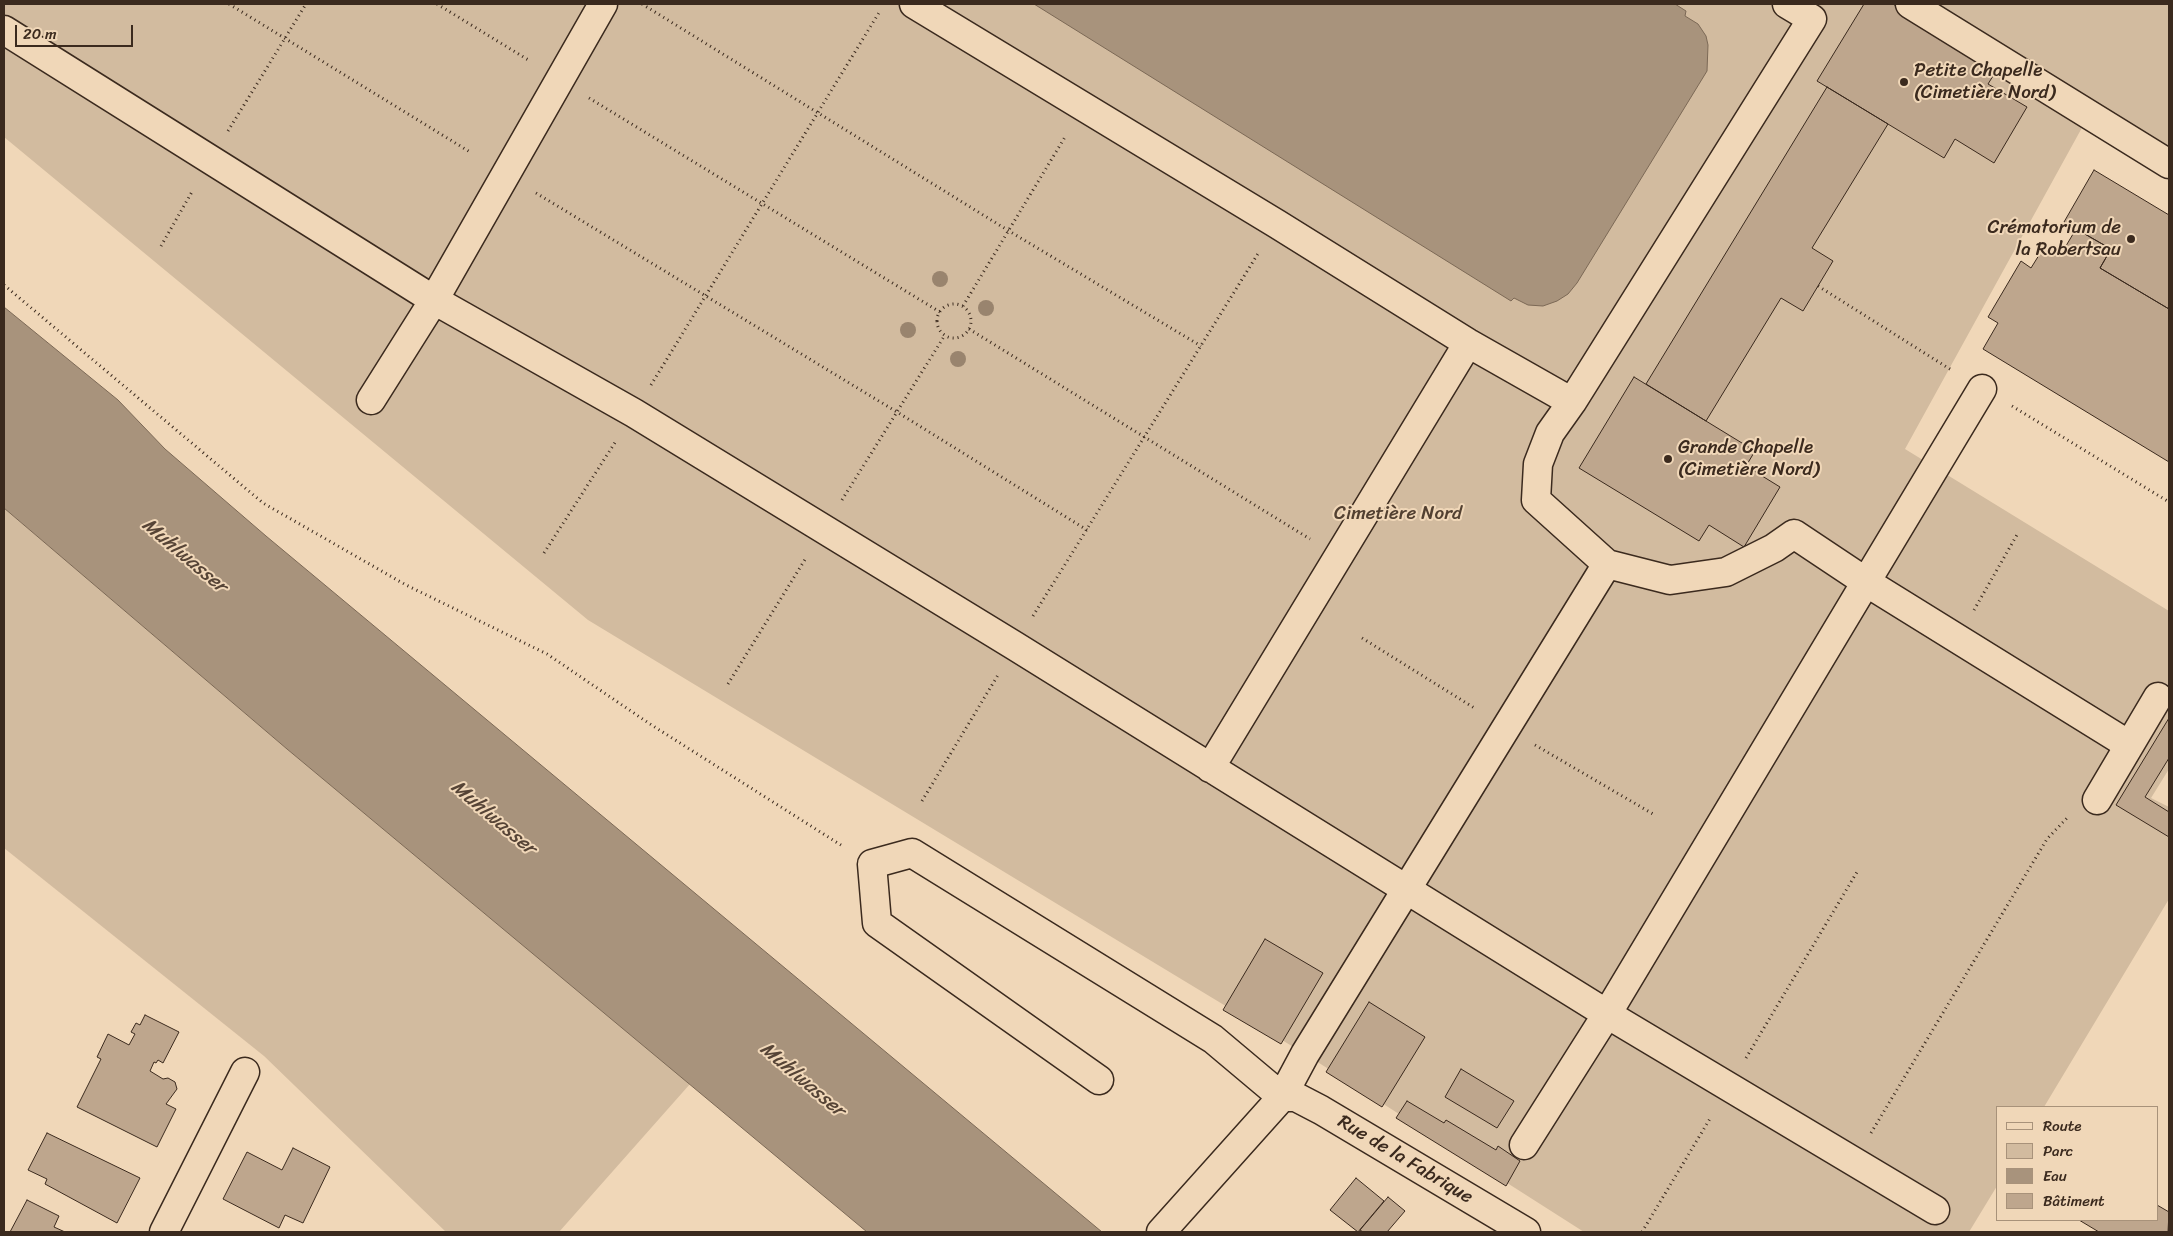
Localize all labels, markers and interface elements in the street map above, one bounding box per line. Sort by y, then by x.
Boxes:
scale bar [18,15,135,47]
text: 20 m [23,21,57,47]
place label: Petite Chapelle (Cimetière Nord) [1914,60,2055,104]
marker: Petite Chapelle (Cimetière Nord) [1898,76,1910,88]
place label: Crématorium de la Robertsau [1988,217,2121,261]
marker: Crématorium de la Robertsau [2125,233,2137,245]
place label: Grande Chapelle (Cimetière Nord) [1678,437,1819,481]
marker: Grande Chapelle (Cimetière Nord) [1662,453,1674,465]
park label: Cimetière Nord [1334,503,1462,525]
water label: Muhlwasser [137,514,231,598]
water label: Muhlwasser [446,776,540,860]
water label: Muhlwasser [755,1038,849,1122]
legend [1996,1106,2158,1221]
street label: Rue de la Fabrique [1333,1111,1477,1209]
text: Route [2043,1113,2082,1139]
text: Parc [2043,1138,2073,1164]
text: Eau [2043,1163,2067,1189]
text: Bâtiment [2043,1188,2105,1214]

